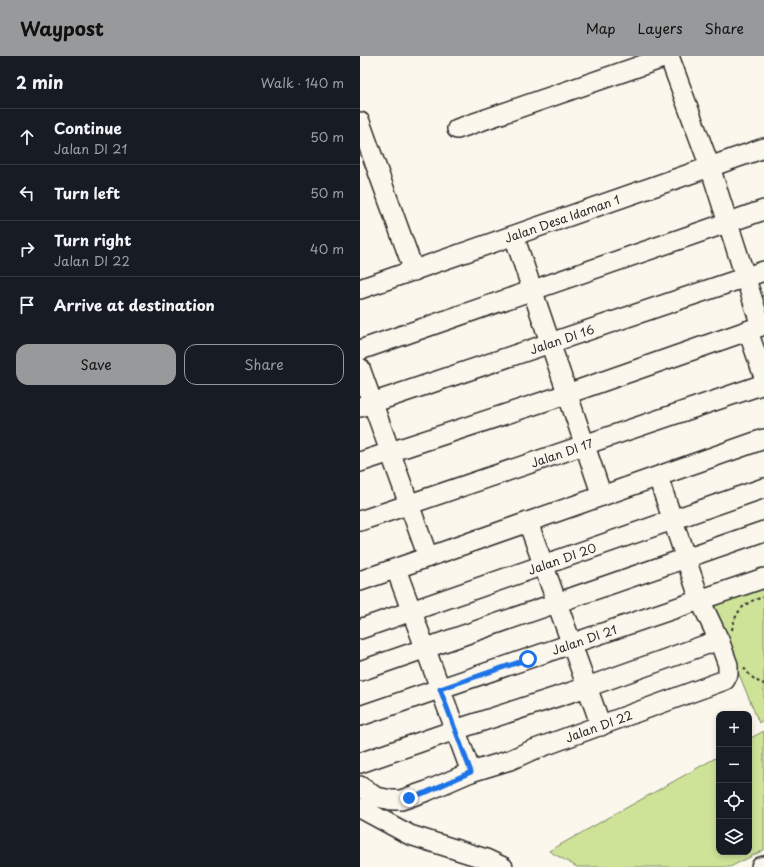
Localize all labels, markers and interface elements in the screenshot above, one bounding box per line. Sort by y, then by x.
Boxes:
text: Waypost [20,14,104,42]
text: Map [586,18,616,39]
text: Layers [638,18,683,39]
text: Share [705,18,744,39]
text: 2 min [16,69,63,95]
text: Walk · 140 m [261,73,344,92]
text: Continue [54,116,122,139]
icon: ahead [16,126,38,148]
text: 50 m [310,127,344,146]
text: Jalan DI 21 [54,139,127,158]
text: Turn left [54,181,120,204]
icon: left [16,182,38,204]
text: 50 m [310,183,344,202]
street label: Jalan Desa Idaman 1 [502,190,622,247]
text: Turn right [54,228,131,251]
icon: right [16,238,38,260]
text: 40 m [310,239,344,258]
text: Jalan DI 22 [54,251,130,270]
text: Arrive at destination [54,293,215,316]
icon: arrive [16,294,38,316]
street label: Jalan DI 16 [527,320,596,358]
button: Save [16,344,176,385]
button: Share [184,344,344,385]
street label: Jalan DI 17 [528,433,596,472]
street label: Jalan DI 20 [525,538,599,579]
street label: Jalan DI 21 [549,620,619,659]
route start [519,650,537,668]
street label: Jalan DI 22 [563,705,635,746]
map controls [716,711,752,855]
button: + [716,711,752,747]
button: − [716,747,752,783]
button: locate [716,783,752,819]
route end [400,789,418,807]
button: layers [716,819,752,855]

